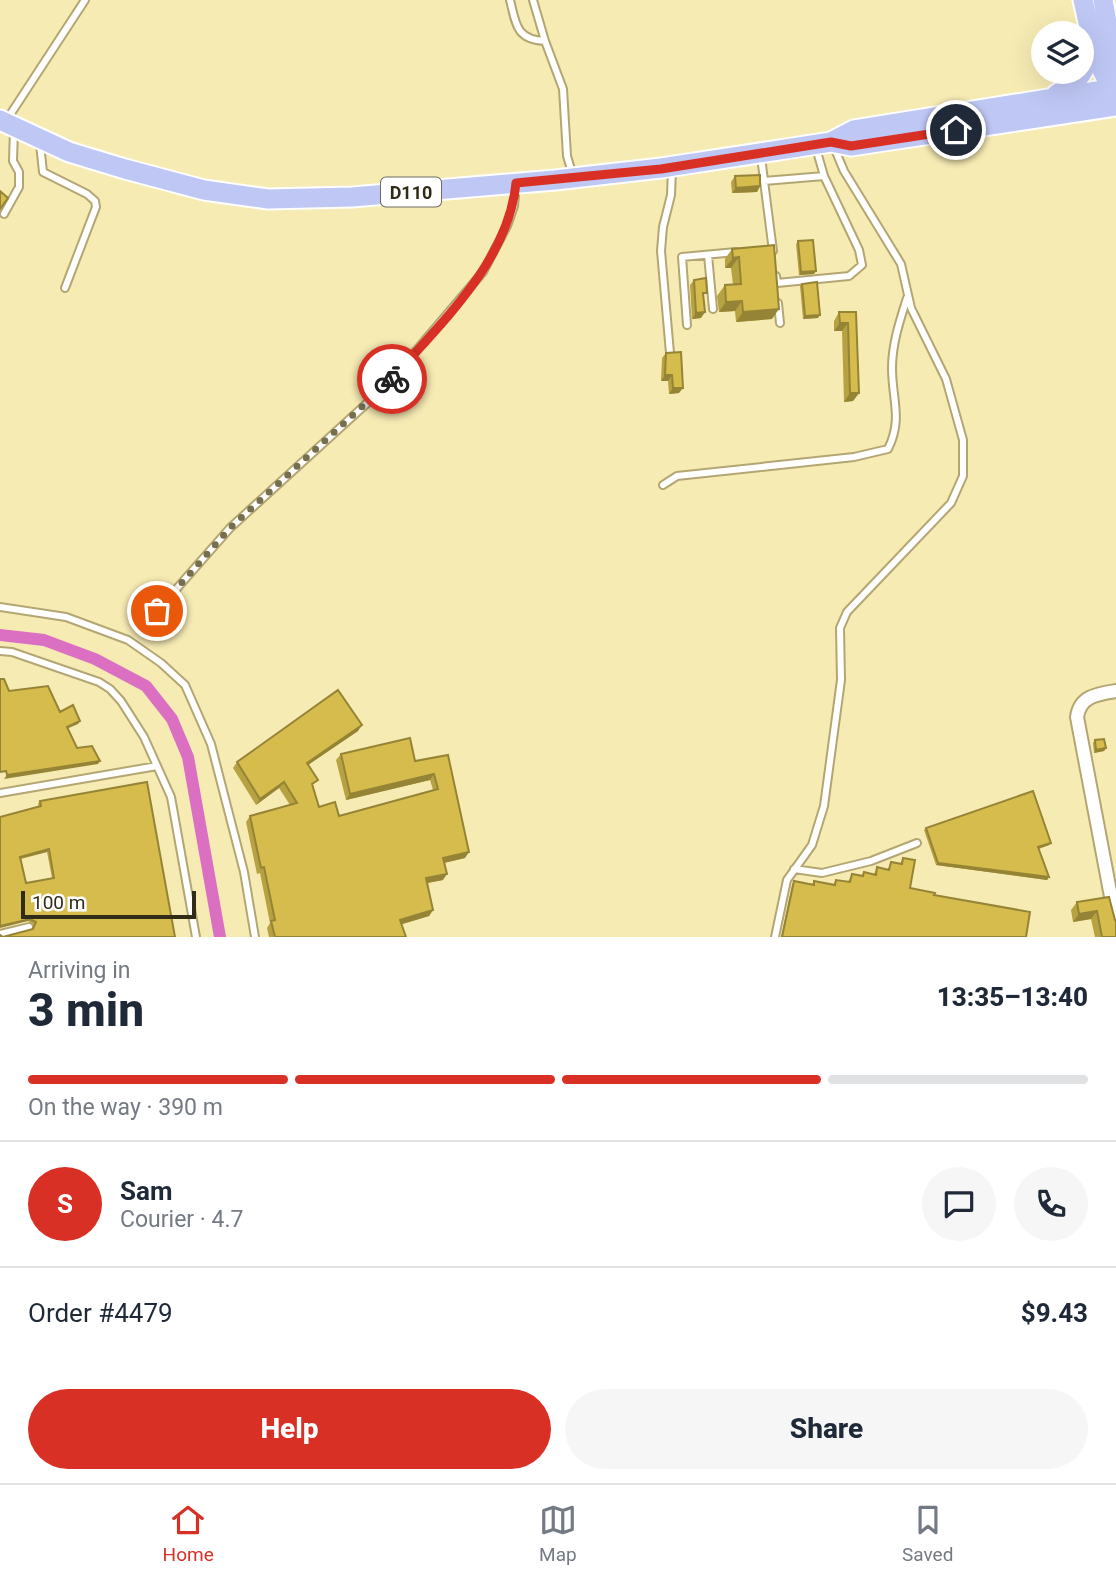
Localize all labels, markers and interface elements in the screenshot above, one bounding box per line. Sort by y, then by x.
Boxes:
map controls [1031,21,1094,84]
button: layers [1031,21,1094,84]
pin [926,100,986,160]
icon: home [937,111,975,149]
road number: D110 [381,177,441,206]
courier [357,344,427,414]
icon: bike [373,360,411,398]
pin [127,581,187,641]
icon: bag [138,592,176,630]
scale bar [21,888,196,920]
text: 100 m [32,891,85,914]
text: Arriving in [28,957,131,984]
text: 13:35–13:40 [937,982,1088,1012]
text: 3 min [28,983,144,1037]
text: On the way · 390 m [28,1094,223,1121]
button: chat [922,1167,996,1241]
button: phone [1014,1167,1088,1241]
text: Sam [120,1176,172,1206]
text: S [57,1189,73,1219]
text: Courier · 4.7 [120,1206,243,1233]
text: Order #4479 [28,1298,173,1328]
text: $9.43 [1021,1298,1088,1328]
button: Help [28,1389,551,1469]
button: Share [565,1389,1088,1469]
tab: Home [163,1501,214,1566]
tab: Map [539,1501,577,1566]
tab: Saved [902,1501,953,1566]

